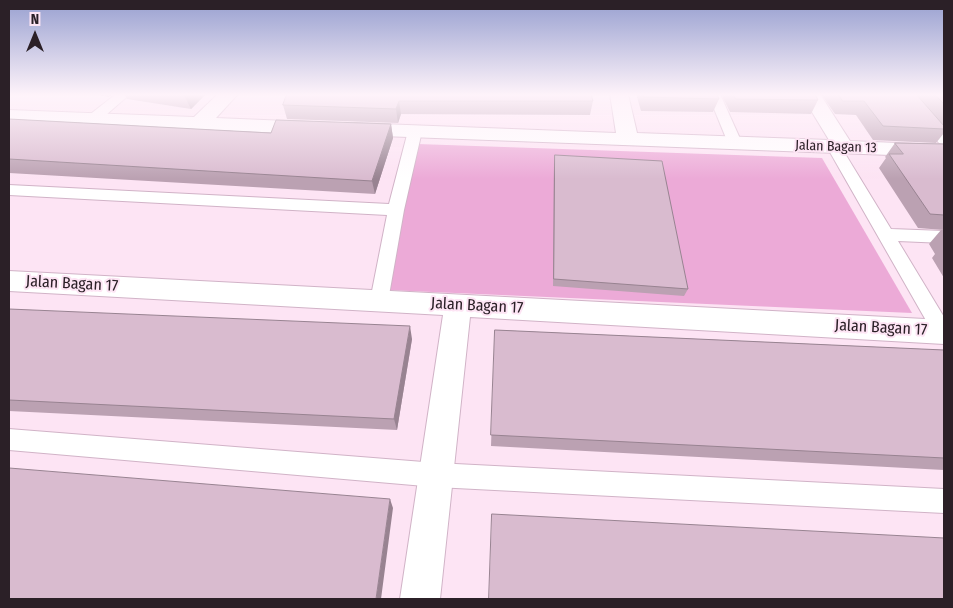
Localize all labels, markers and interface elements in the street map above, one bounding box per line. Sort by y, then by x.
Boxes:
north arrow [10,10,60,60]
text: N [31,11,39,28]
street label: Jalan Bagan 13 [795,137,877,157]
street label: Jalan Bagan 17 [25,272,119,296]
street label: Jalan Bagan 17 [430,294,524,318]
street label: Jalan Bagan 17 [834,316,928,340]

